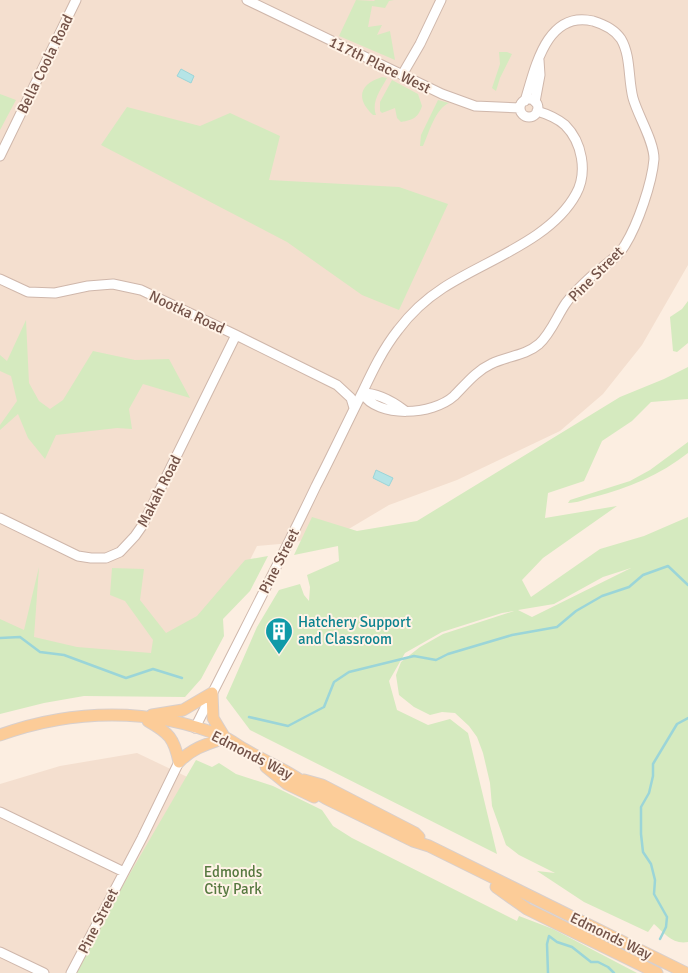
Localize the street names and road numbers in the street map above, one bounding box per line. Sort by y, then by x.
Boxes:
street label: Bella Coola Road [13,11,77,117]
street label: 117th Place West [326,33,434,97]
street label: Pine Street [565,243,627,305]
street label: Nootka Road [146,287,228,337]
street label: Makah Road [133,452,185,530]
street label: Pine Street [255,525,303,597]
street label: Edmonds Way [208,727,296,783]
street label: Pine Street [74,885,122,957]
street label: Edmonds Way [567,908,655,964]

